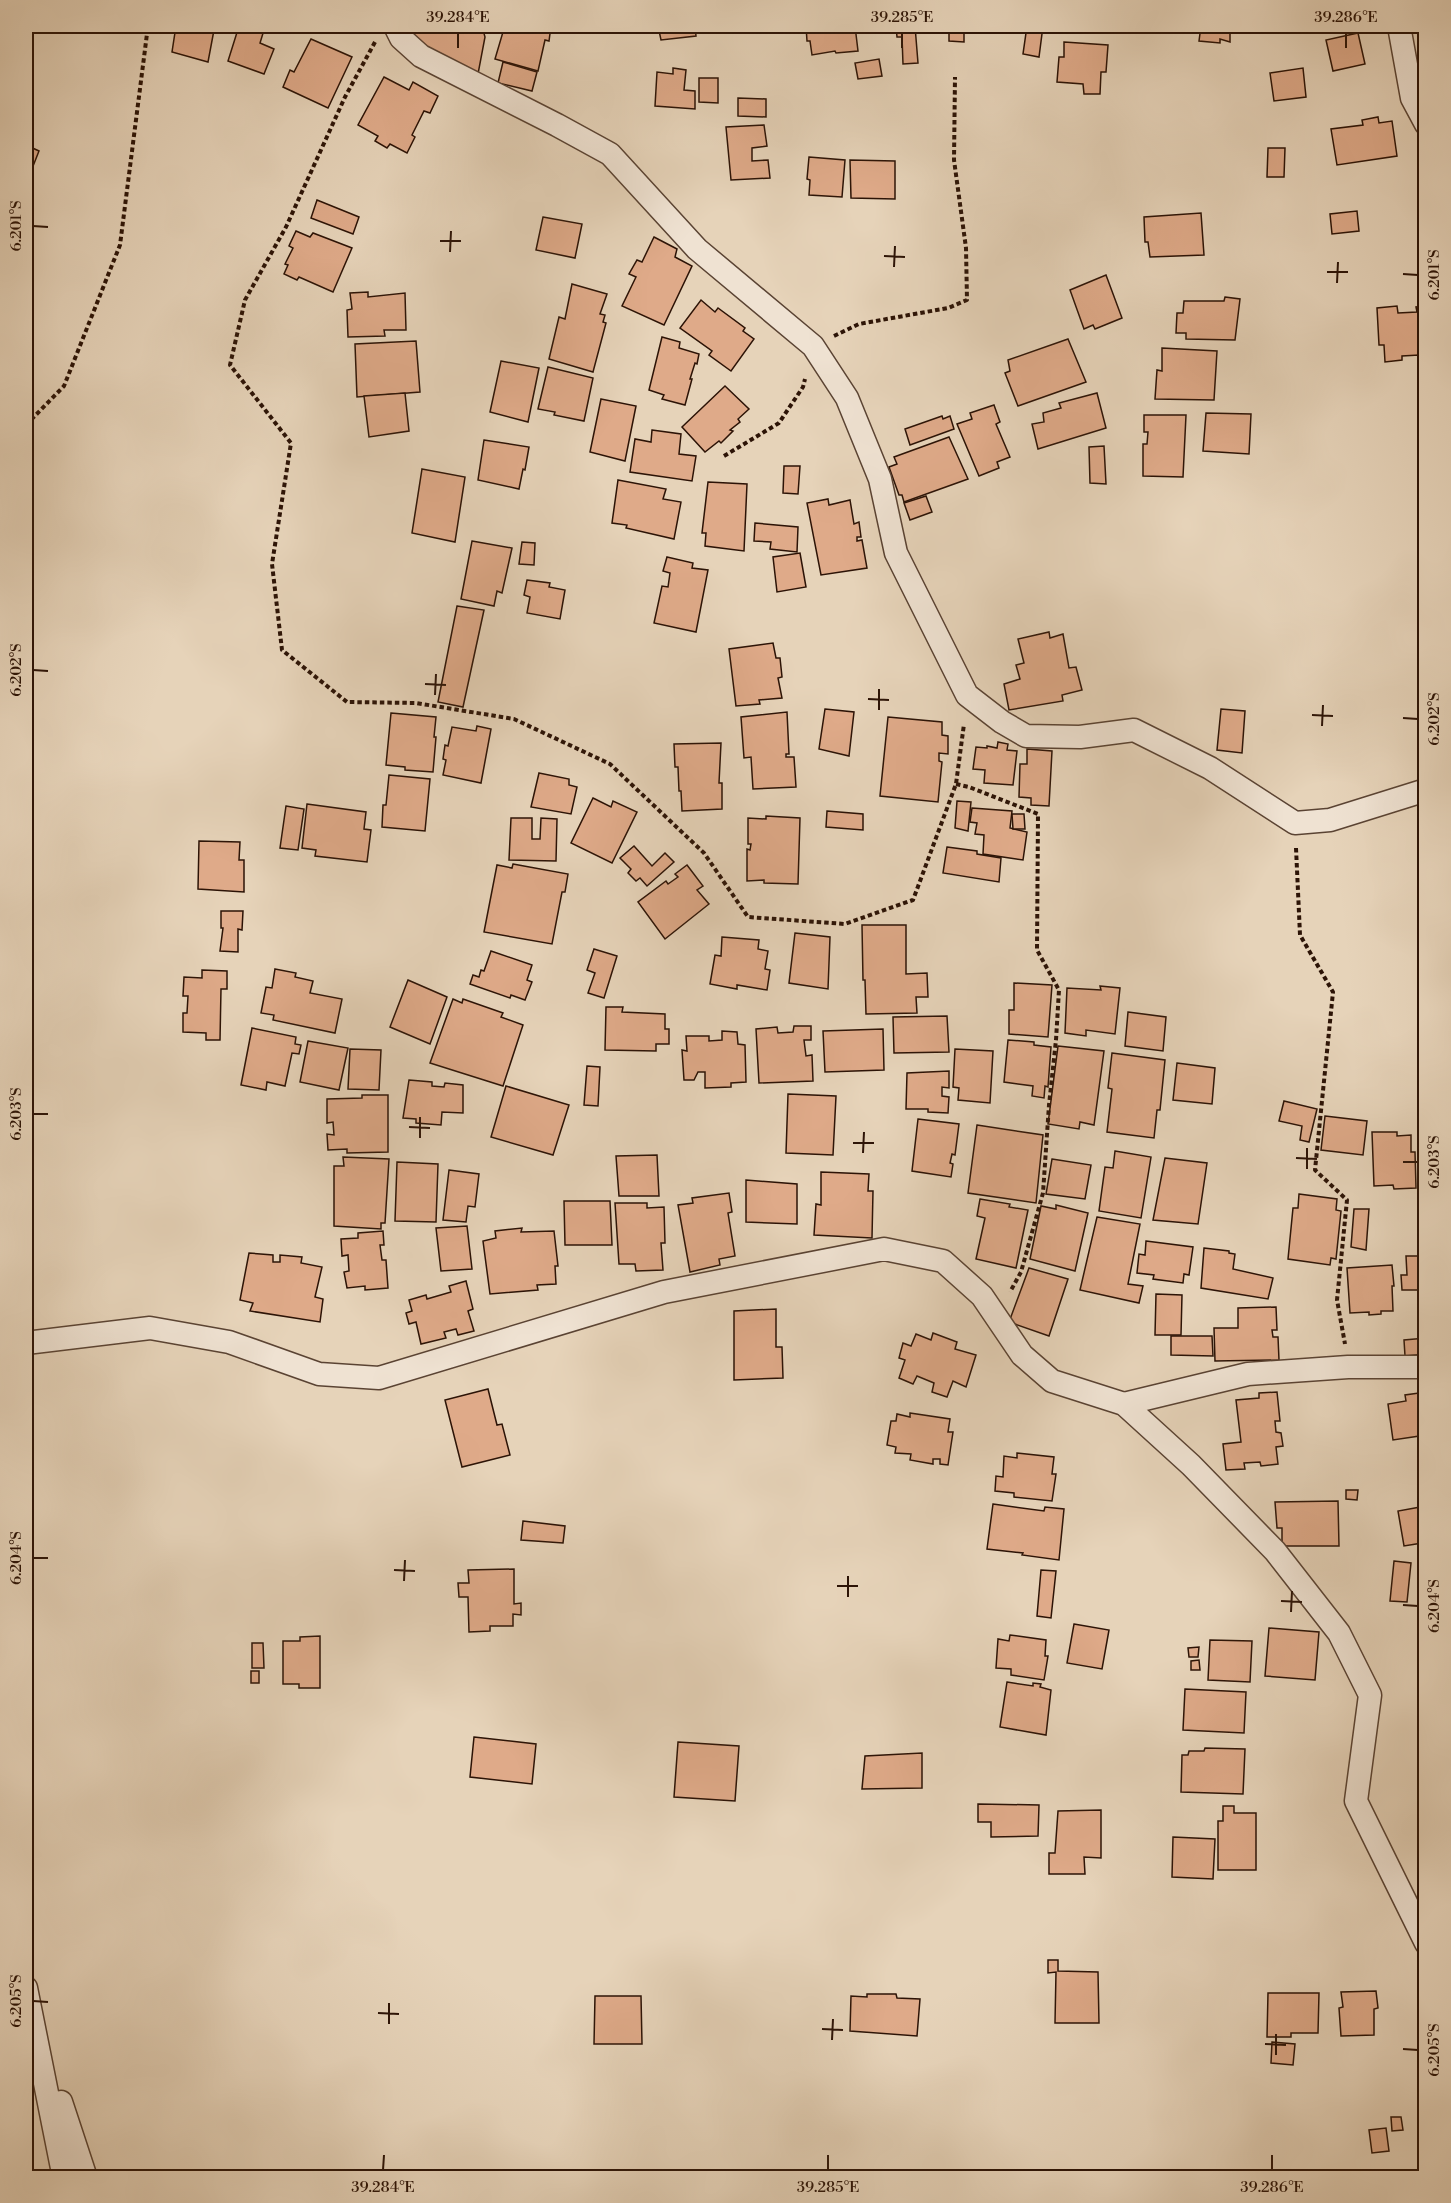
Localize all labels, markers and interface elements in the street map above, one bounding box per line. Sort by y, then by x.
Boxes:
text: 39.284°E [426,8,490,27]
text: 39.285°E [871,8,933,27]
text: 39.286°E [1314,8,1378,27]
text: 6.201°S [7,200,26,252]
text: 6.201°S [1425,249,1444,301]
text: 6.202°S [7,643,26,697]
text: 6.202°S [1425,692,1444,746]
text: 6.203°S [7,1087,26,1141]
text: 6.203°S [1425,1135,1444,1189]
text: 6.204°S [7,1531,26,1585]
text: 6.204°S [1425,1579,1444,1633]
text: 6.205°S [7,1974,26,2028]
text: 6.205°S [1425,2023,1444,2077]
text: 39.284°E [351,2178,415,2197]
text: 39.285°E [797,2178,859,2197]
text: 39.286°E [1240,2178,1304,2197]

